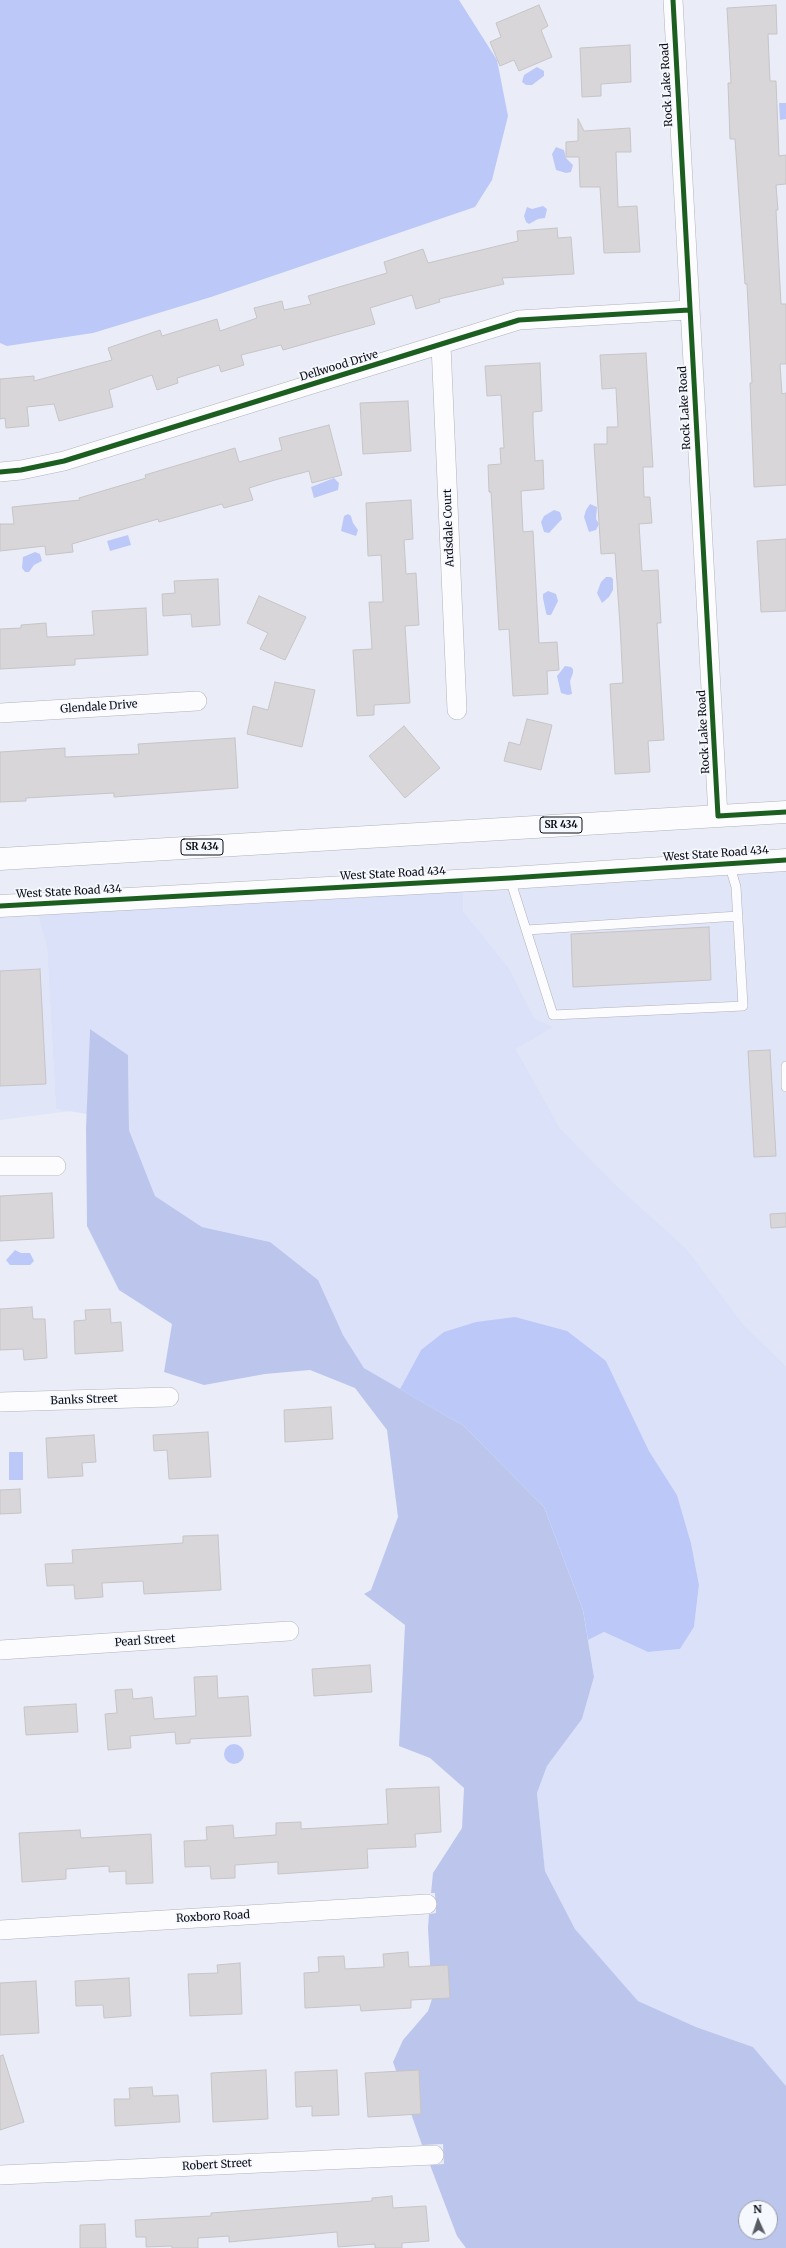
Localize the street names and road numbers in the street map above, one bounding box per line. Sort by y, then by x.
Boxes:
street label: Rock Lake Road [658,43,676,127]
street label: Dellwood Drive [298,348,380,384]
street label: Rock Lake Road [676,366,694,450]
street label: Ardsdale Court [441,489,457,567]
street label: Rock Lake Road [695,690,713,774]
street label: Glendale Drive [60,698,138,716]
road number: SR 434 [540,817,582,833]
road number: SR 434 [181,839,223,855]
street label: West State Road 434 [663,844,769,864]
street label: West State Road 434 [340,865,446,883]
street label: West State Road 434 [16,883,122,901]
street label: Banks Street [50,1392,118,1408]
street label: Pearl Street [114,1632,176,1650]
street label: Roxboro Road [176,1908,250,1926]
street label: Robert Street [182,2157,252,2173]

